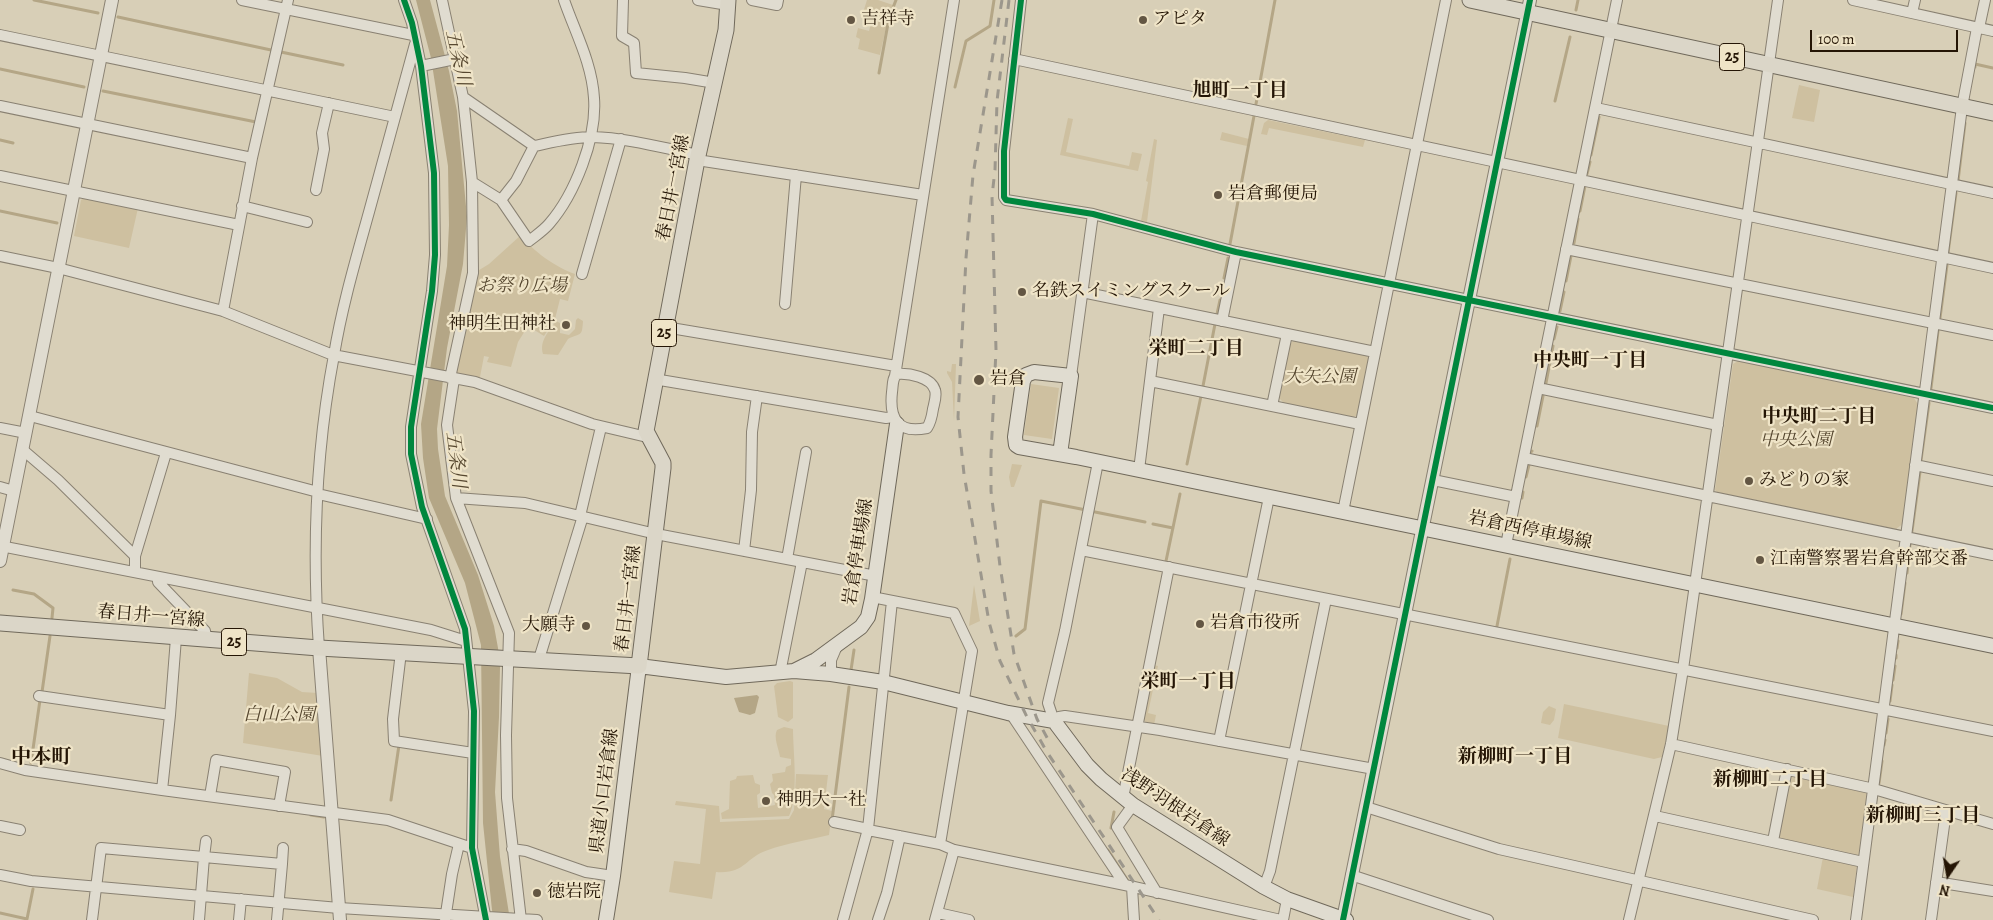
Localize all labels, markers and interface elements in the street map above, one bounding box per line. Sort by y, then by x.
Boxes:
place label: 吉祥寺 [861,9,915,31]
place label: アピタ [1153,9,1207,31]
marker: 吉祥寺 [845,14,857,26]
marker: アピタ [1137,14,1149,26]
scale bar [1813,20,1960,52]
water label: 五条川 [439,28,475,88]
text: 100 m [1818,29,1855,49]
road number: 25 [1720,44,1744,70]
district label: 旭町一丁目 [1193,80,1287,102]
street label: 春日井一宮線 [653,133,695,243]
place label: 岩倉郵便局 [1228,184,1318,206]
marker: 岩倉郵便局 [1212,189,1224,201]
park label: お祭り広場 [477,276,567,298]
place label: 名鉄スイミングスクール [1032,281,1230,303]
marker: 名鉄スイミングスクール [1016,286,1028,298]
place label: 神明生田神社 [448,314,556,336]
marker: 神明生田神社 [560,319,572,331]
road number: 25 [652,319,676,346]
district label: 栄町二丁目 [1149,338,1243,360]
district label: 中央町一丁目 [1533,350,1647,372]
park label: 大矢公園 [1284,367,1356,389]
place label: 岩倉 [990,369,1026,391]
marker: 岩倉 [972,373,986,387]
district label: 中央町二丁目 [1762,406,1876,428]
water label: 五条川 [440,430,470,490]
park label: 中央公園 [1760,430,1832,452]
place label: みどりの家 [1759,470,1849,492]
marker: みどりの家 [1743,475,1755,487]
street label: 岩倉停車場線 [840,497,878,607]
street label: 岩倉西停車場線 [1466,507,1594,555]
street label: 春日井一宮線 [612,544,646,654]
place label: 江南警察署岩倉幹部交番 [1770,549,1968,571]
marker: 江南警察署岩倉幹部交番 [1754,554,1766,566]
street label: 春日井一宮線 [96,602,206,632]
place label: 岩倉市役所 [1210,613,1300,635]
place label: 大願寺 [522,615,576,637]
marker: 岩倉市役所 [1194,618,1206,630]
marker: 大願寺 [580,620,592,632]
road number: 25 [222,628,246,656]
district label: 栄町一丁目 [1141,671,1235,693]
park label: 白山公園 [243,705,315,727]
street label: 県道小口岩倉線 [587,727,623,855]
district label: 中本町 [11,746,71,770]
district label: 新柳町一丁目 [1458,746,1572,768]
street label: 浅野羽根岩倉線 [1117,764,1233,852]
district label: 新柳町二丁目 [1713,769,1827,791]
place label: 神明大一社 [776,790,866,812]
marker: 神明大一社 [760,795,772,807]
district label: 新柳町三丁目 [1866,805,1980,827]
north arrow [1923,850,1973,900]
text: N [1938,880,1952,901]
place label: 徳岩院 [547,882,601,904]
marker: 徳岩院 [531,887,543,899]

